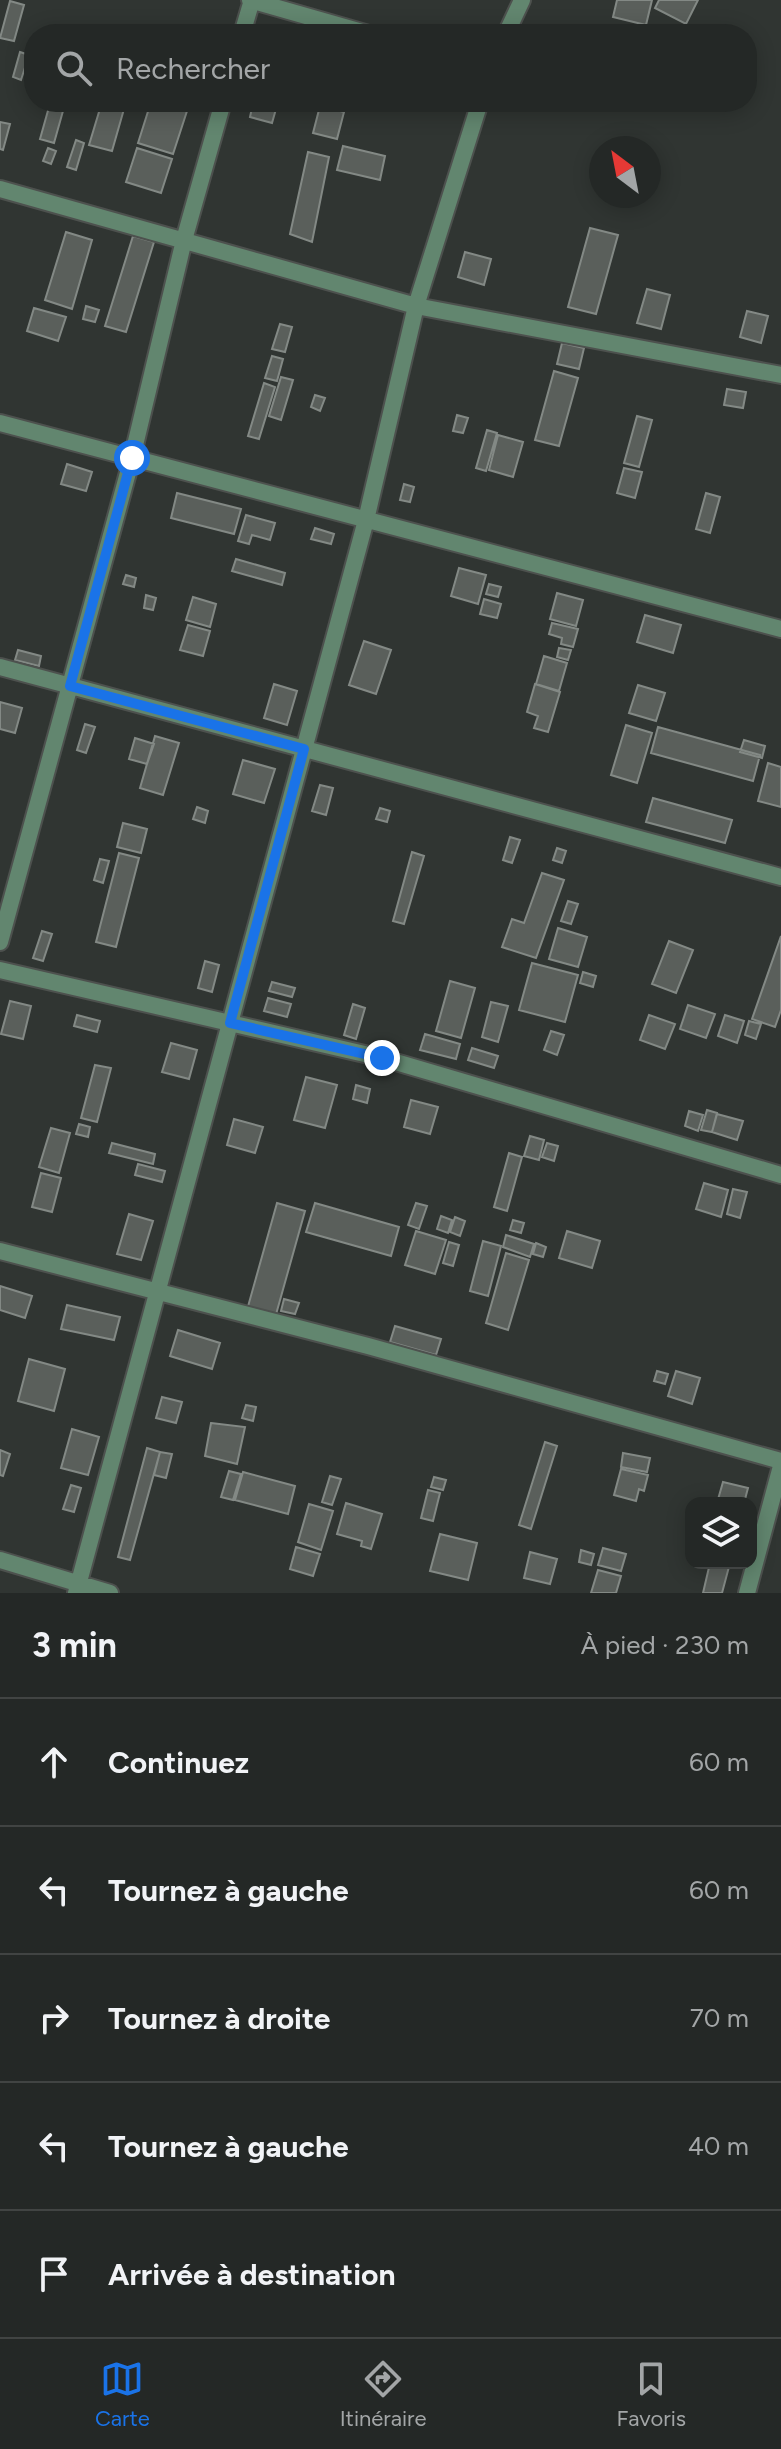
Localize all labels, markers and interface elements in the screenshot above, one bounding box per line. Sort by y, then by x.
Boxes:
search box [24,24,757,112]
icon: search [52,46,96,90]
text: Rechercher [116,50,270,87]
north arrow [589,136,661,208]
route start [114,440,150,476]
route end [364,1040,400,1076]
map controls [685,1497,757,1569]
button: layers [685,1497,757,1569]
text: 3 min [32,1625,117,1666]
text: À pied · 230 m [581,1629,749,1661]
icon: ahead [32,1740,76,1784]
text: Continuez [108,1744,249,1781]
text: 60 m [689,1746,749,1778]
icon: left [32,1868,76,1912]
text: Tournez à gauche [108,1872,349,1909]
text: 60 m [689,1874,749,1906]
icon: right [32,1996,76,2040]
text: Tournez à droite [108,2000,330,2037]
text: 70 m [690,2002,749,2034]
icon: left [32,2124,76,2168]
text: Tournez à gauche [108,2128,349,2165]
text: 40 m [688,2130,749,2162]
icon: arrive [32,2252,76,2296]
text: Arrivée à destination [108,2256,395,2293]
tab: Carte [95,2357,150,2432]
tab: Itinéraire [340,2357,427,2432]
tab: Favoris [616,2357,686,2432]

